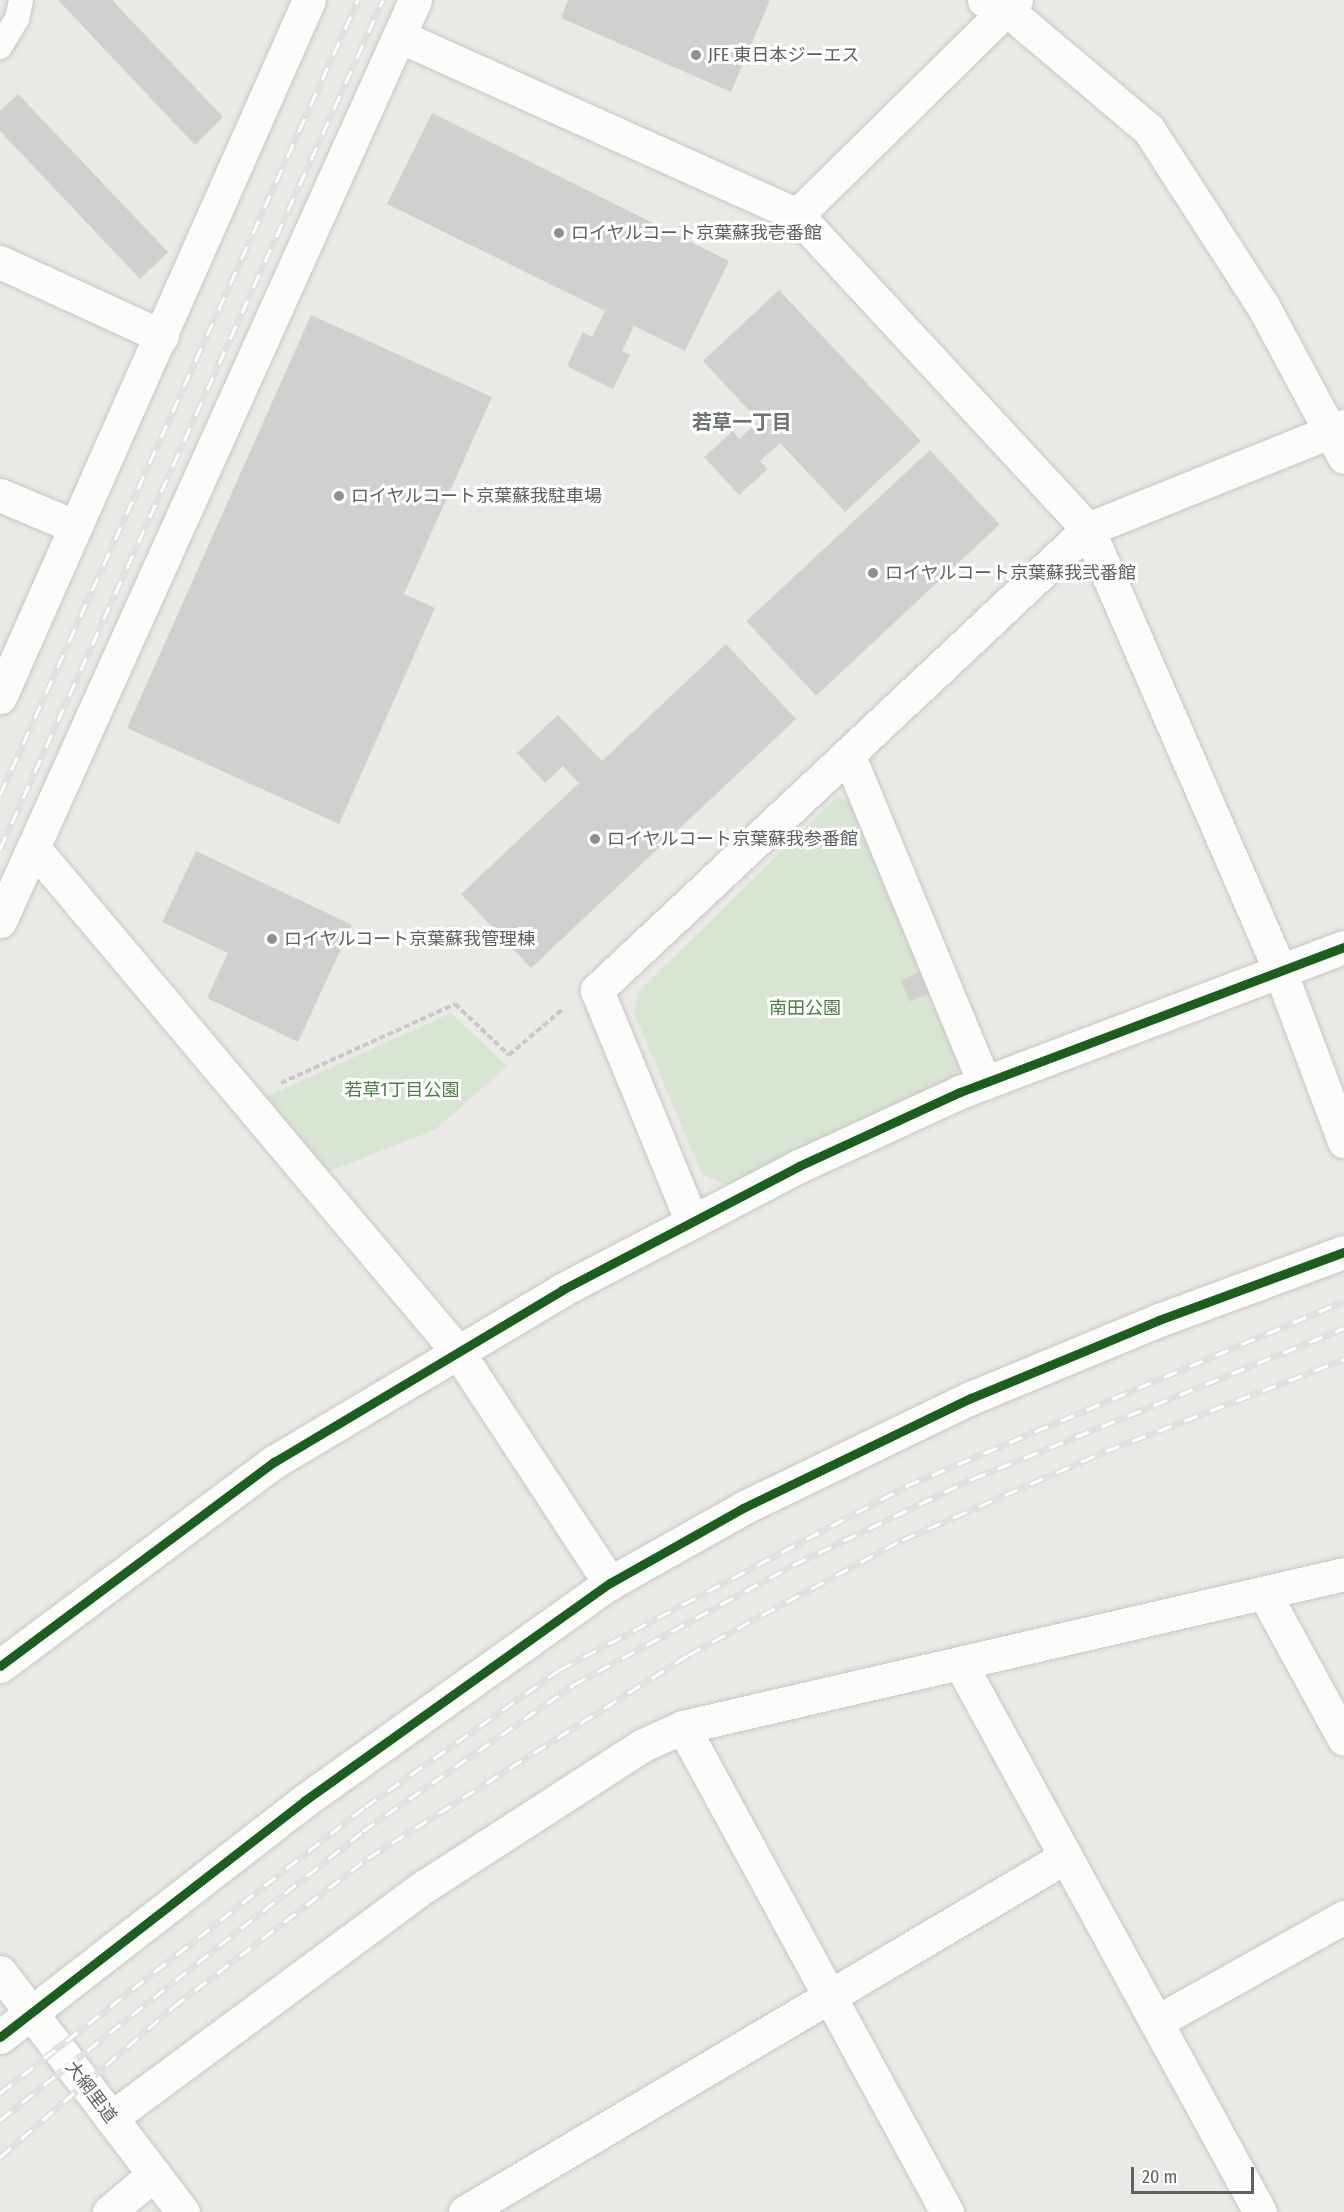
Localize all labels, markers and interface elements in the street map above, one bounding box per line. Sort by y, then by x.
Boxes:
place label: JFE 東日本ジーエス [708,44,859,66]
marker: JFE 東日本ジーエス [689,48,703,62]
place label: ロイヤルコート京葉蘇我壱番館 [571,222,823,244]
marker: ロイヤルコート京葉蘇我壱番館 [552,226,566,240]
district label: 若草一丁目 [692,410,792,434]
place label: ロイヤルコート京葉蘇我駐車場 [351,485,603,507]
marker: ロイヤルコート京葉蘇我駐車場 [332,489,346,503]
place label: ロイヤルコート京葉蘇我弐番館 [885,562,1137,584]
marker: ロイヤルコート京葉蘇我弐番館 [866,566,880,580]
place label: ロイヤルコート京葉蘇我参番館 [607,828,859,850]
marker: ロイヤルコート京葉蘇我参番館 [588,832,602,846]
place label: ロイヤルコート京葉蘇我管理棟 [284,928,536,950]
marker: ロイヤルコート京葉蘇我管理棟 [265,932,279,946]
park label: 南田公園 [769,997,841,1019]
park label: 若草1丁目公園 [344,1079,460,1101]
street label: 大網里道 [61,2057,121,2127]
scale bar [1134,2155,1257,2193]
text: 20 m [1142,2166,1177,2188]

